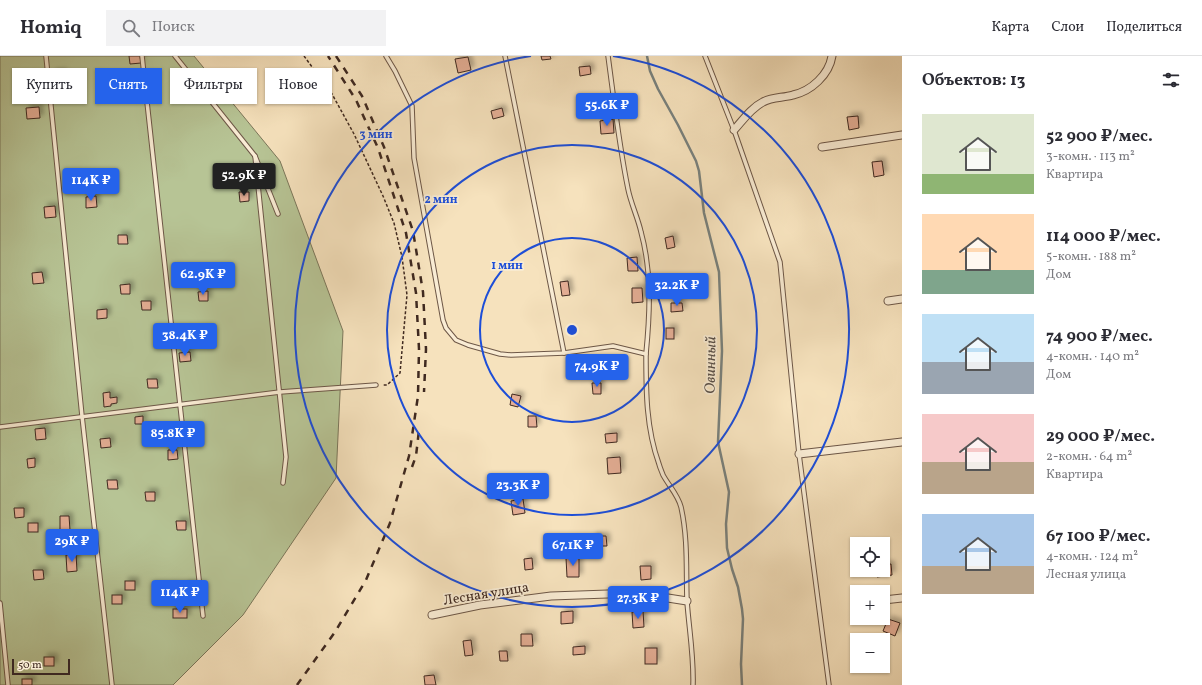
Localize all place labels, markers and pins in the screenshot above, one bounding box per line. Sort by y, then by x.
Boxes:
pin: 55.6K ₽ [570,93,644,127]
pin: 52.9K ₽ [207,163,281,197]
pin: 114K ₽ [58,168,124,202]
pin: 62.9K ₽ [166,262,240,296]
pin: 32.2K ₽ [640,273,714,307]
pin: 38.4K ₽ [148,323,222,357]
centre of rings [565,323,579,337]
pin: 74.9K ₽ [560,354,634,388]
pin: 85.8K ₽ [136,421,210,455]
pin: 23.3K ₽ [481,473,555,507]
pin: 29K ₽ [44,529,100,563]
pin: 67.1K ₽ [536,533,610,567]
pin: 114K ₽ [147,580,213,614]
pin: 27.3K ₽ [601,586,675,620]

